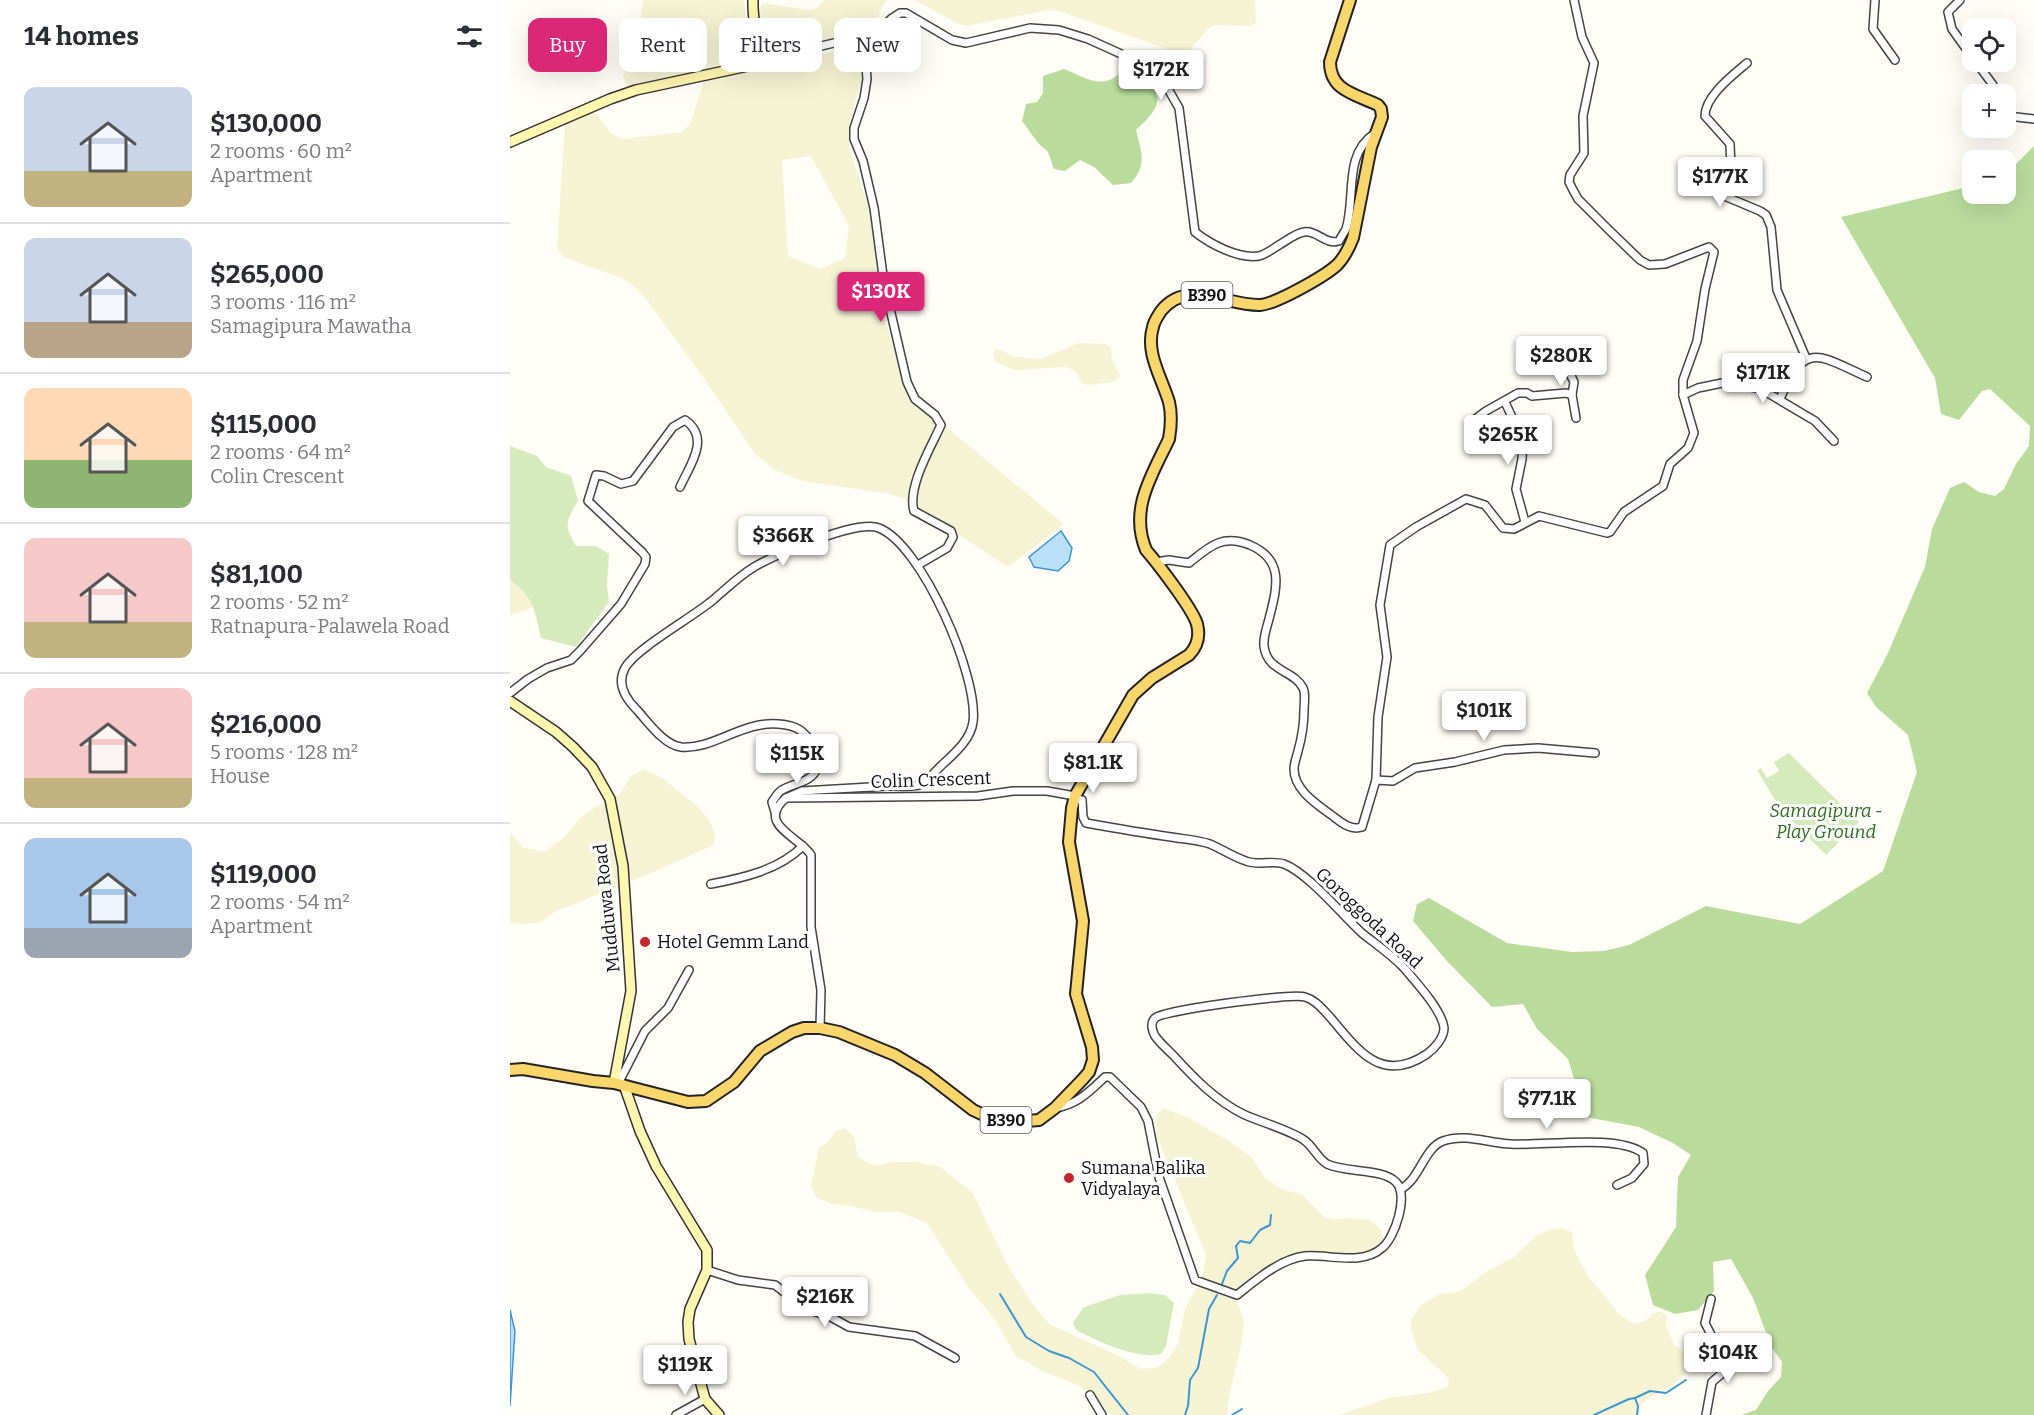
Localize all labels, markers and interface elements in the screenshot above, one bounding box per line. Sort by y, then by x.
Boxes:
chip: Buy [528,18,607,72]
chip: Rent [619,18,707,72]
chip: Filters [719,18,822,72]
chip: New [834,18,921,72]
map controls [1962,18,2016,204]
button: locate [1962,18,2016,72]
icon: filters [453,20,486,53]
text: 14 homes [24,21,139,52]
pin: $172K [1119,50,1203,101]
text: $172K [1133,57,1189,81]
button: + [1962,84,2016,138]
text: $130,000 [210,108,322,139]
icon: home [72,111,144,183]
text: 2 rooms · 60 m² [210,139,352,163]
button: − [1962,150,2016,204]
pin: $177K [1678,157,1762,208]
text: Apartment [210,163,313,187]
text: $177K [1692,164,1748,188]
text: $265,000 [210,259,324,290]
icon: home [72,262,144,334]
pin: $130K [839,272,923,323]
text: $130K [851,279,911,303]
road number: B390 [1182,282,1232,308]
text: 3 rooms · 116 m² [210,290,356,314]
text: Samagipura Mawatha [210,314,412,338]
pin: $280K [1519,336,1603,387]
text: $280K [1530,343,1592,367]
pin: $171K [1721,353,1805,404]
text: $171K [1736,360,1790,384]
text: $115,000 [210,409,317,440]
icon: home [72,412,144,484]
pin: $265K [1466,415,1550,466]
text: $265K [1478,422,1538,446]
text: 2 rooms · 64 m² [210,440,351,464]
text: Colin Crescent [210,464,344,488]
pin: $366K [741,516,825,567]
text: $366K [752,523,814,547]
text: $81,100 [210,559,303,590]
icon: home [72,562,144,634]
text: 2 rooms · 52 m² [210,590,349,614]
text: Ratnapura-Palawela Road [210,614,450,638]
pin: $101K [1442,691,1526,742]
text: $101K [1456,698,1512,722]
text: $216,000 [210,709,322,740]
icon: home [72,712,144,784]
pin: $115K [755,734,839,785]
text: 5 rooms · 128 m² [210,740,358,764]
text: $115K [770,741,824,765]
pin: $81.1K [1044,743,1142,794]
text: $81.1K [1063,750,1123,774]
text: House [210,764,270,788]
street label: Colin Crescent [870,767,992,793]
park label: Samagipura - Play Ground [1770,800,1882,843]
street label: Mudduwa Road [589,842,625,973]
text: $119,000 [210,859,317,890]
icon: home [72,862,144,934]
street label: Goroggoda Road [1311,863,1427,973]
text: 2 rooms · 54 m² [210,890,350,914]
text: Apartment [210,914,313,938]
place label: Hotel Gemm Land [657,931,809,953]
marker: Hotel Gemm Land [638,935,652,949]
pin: $77.1K [1498,1079,1596,1130]
text: $77.1K [1518,1086,1576,1110]
road number: B390 [980,1107,1032,1133]
place label: Sumana Balika Vidyalaya [1081,1157,1206,1200]
marker: Sumana Balika Vidyalaya [1062,1171,1076,1185]
pin: $216K [783,1277,867,1328]
text: $216K [796,1284,854,1308]
pin: $104K [1686,1333,1770,1384]
text: $104K [1698,1340,1758,1364]
pin: $119K [643,1345,727,1396]
text: $119K [657,1352,713,1376]

